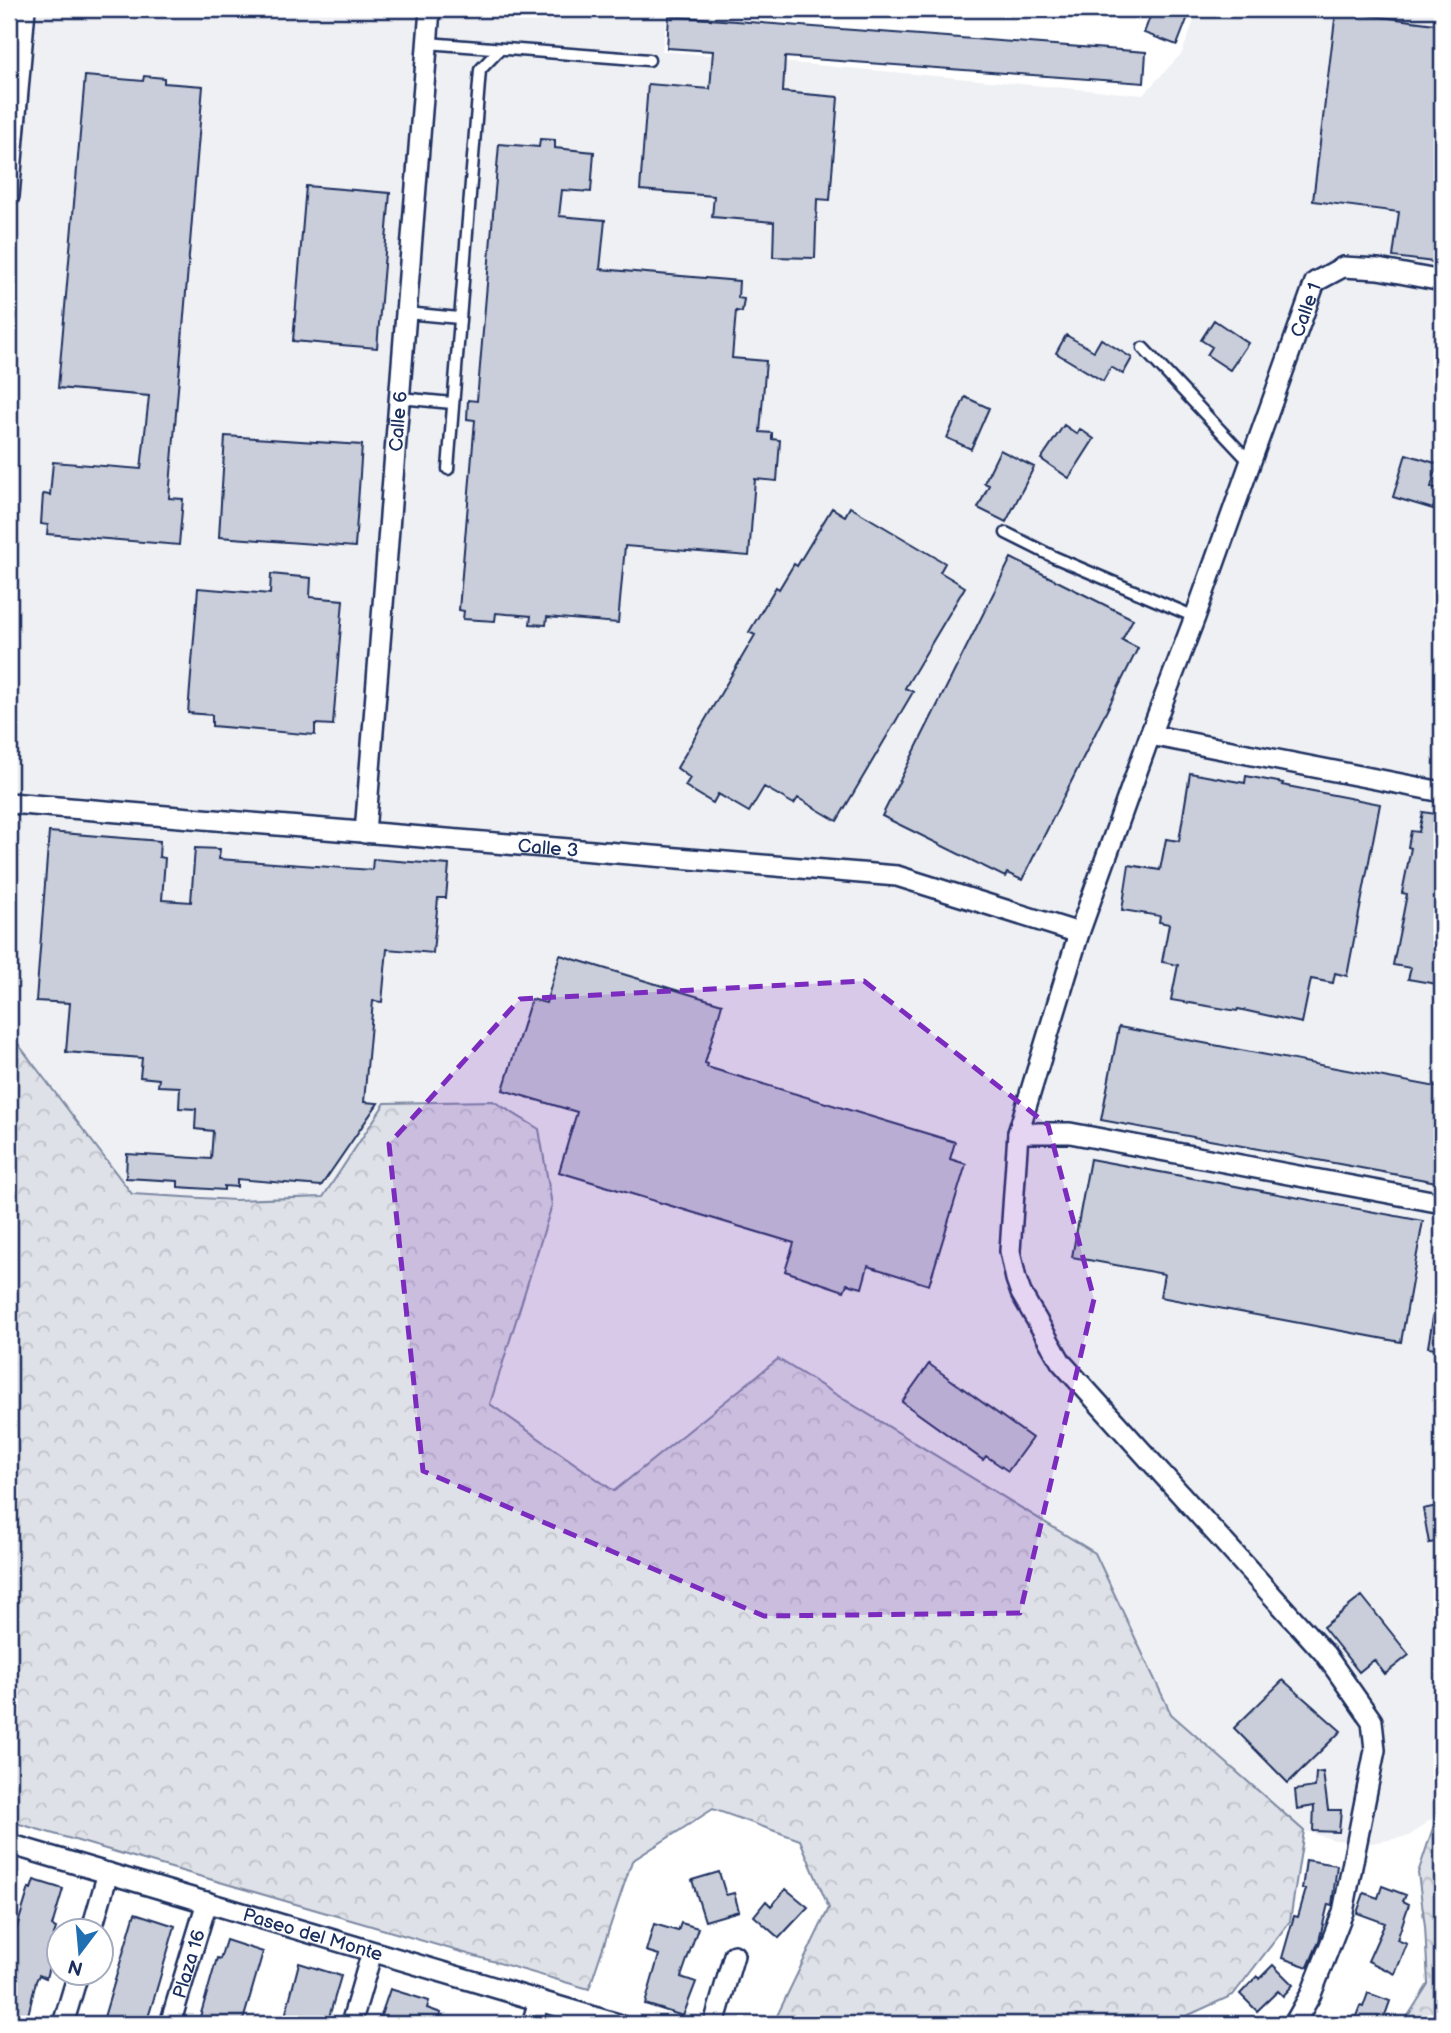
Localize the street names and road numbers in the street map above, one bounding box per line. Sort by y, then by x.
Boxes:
street label: Calle 1 [1286,280,1327,341]
street label: Calle 6 [385,390,413,453]
street label: Calle 3 [517,835,579,863]
street label: Paseo del Monte [240,1904,385,1967]
street label: Plaza 16 [168,1927,211,2001]

